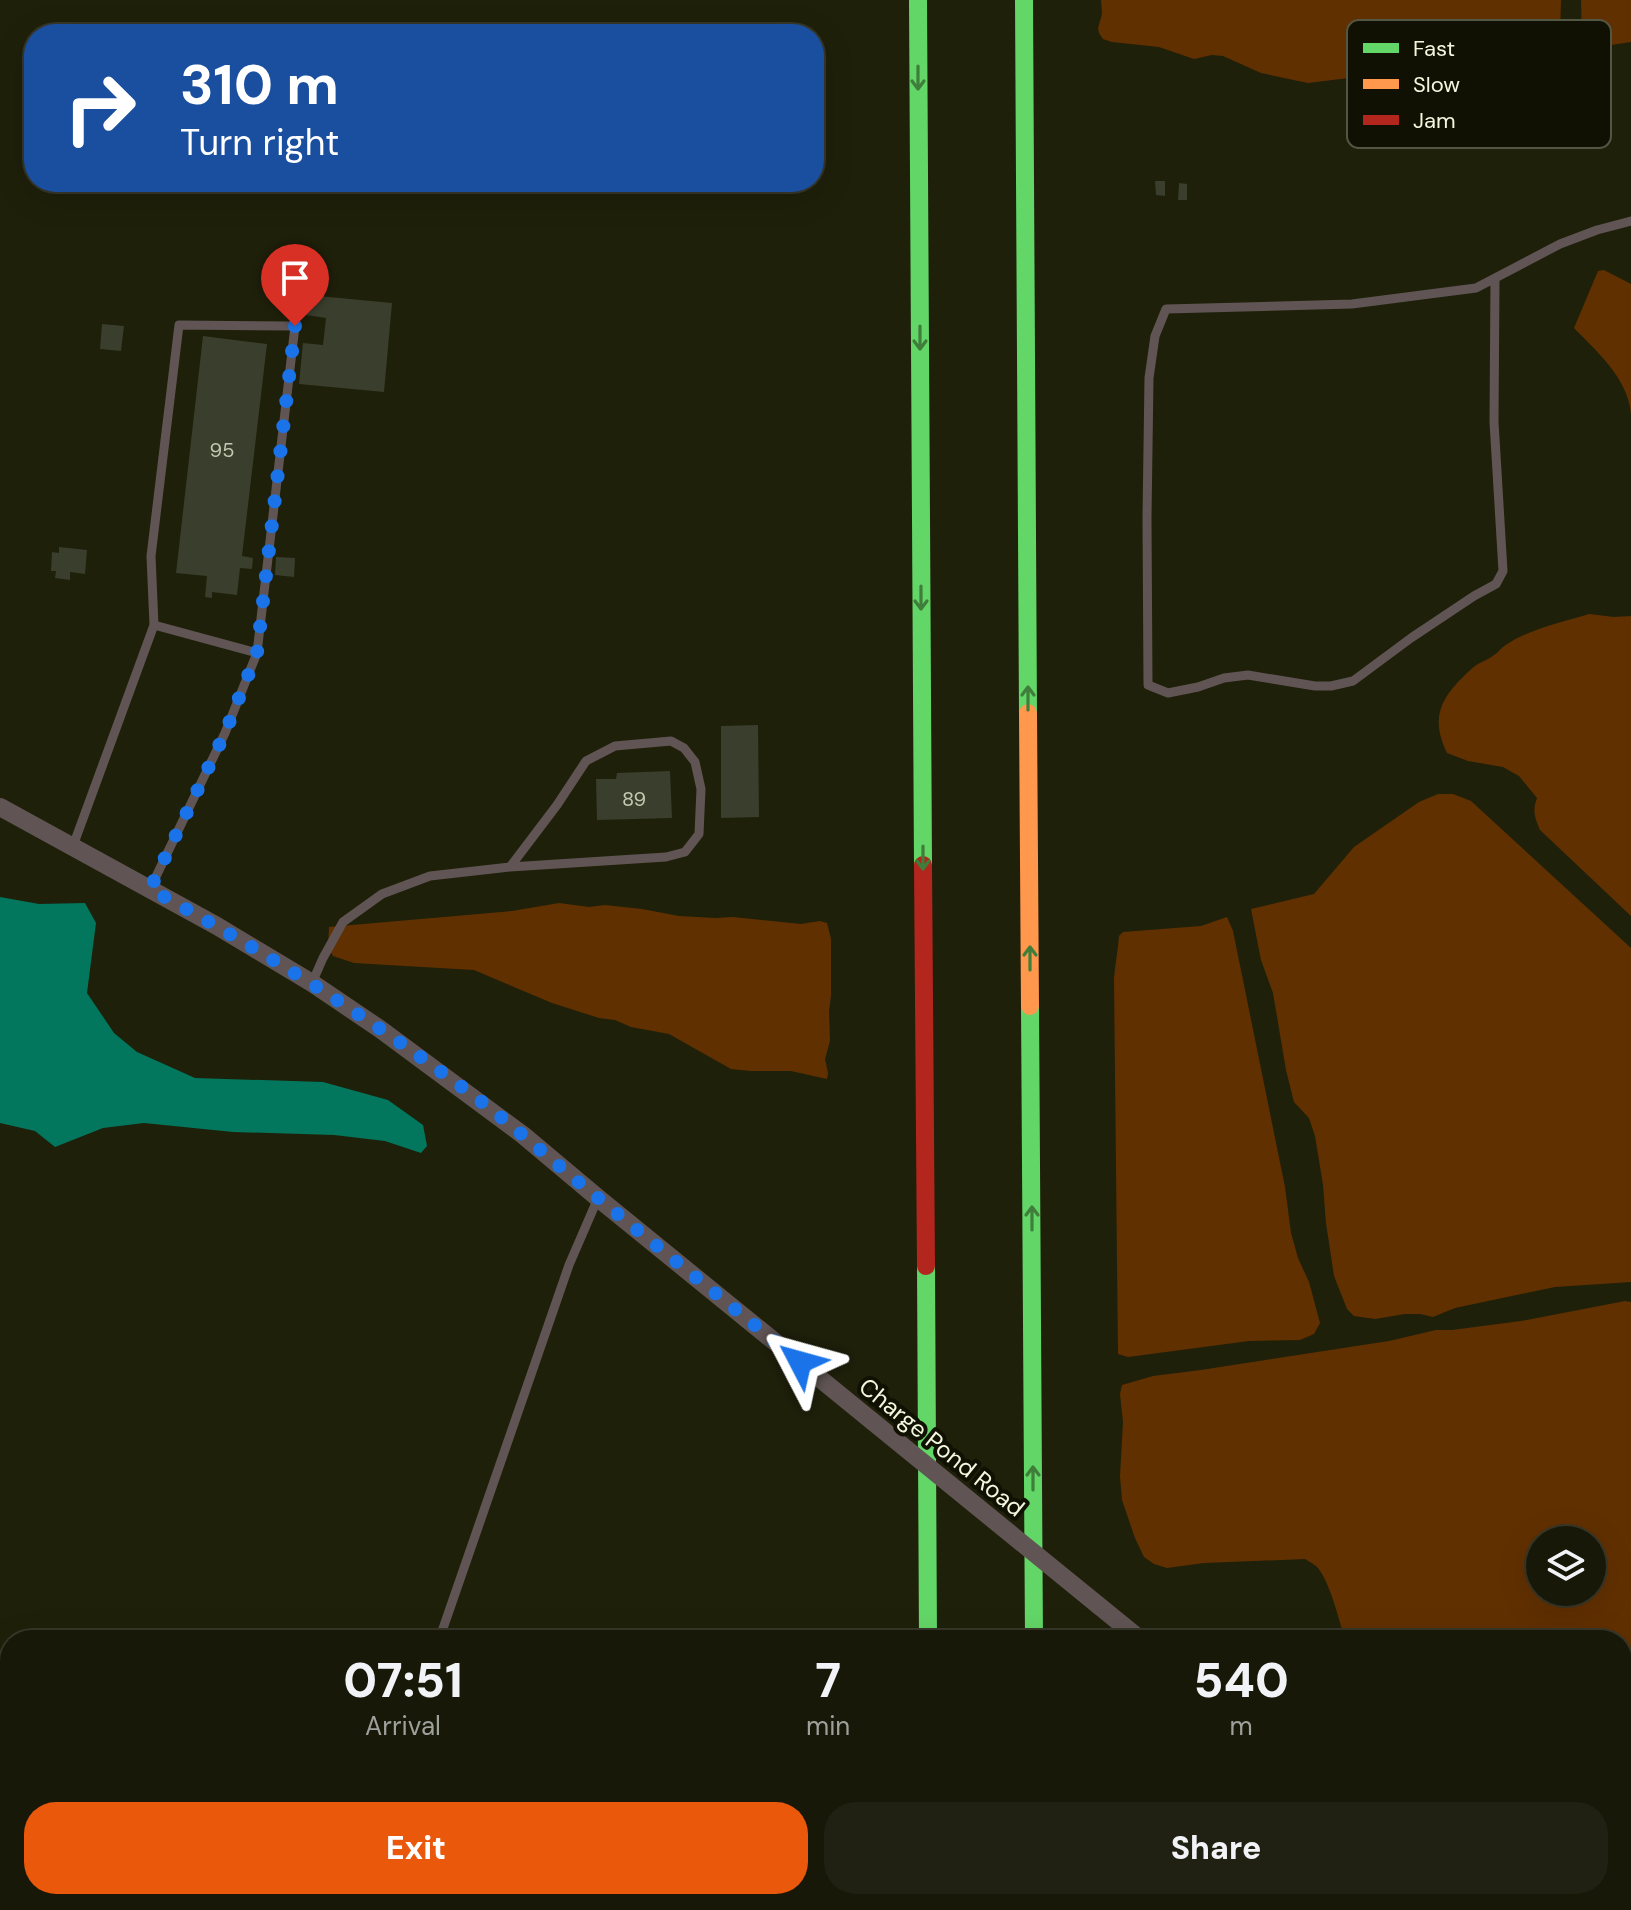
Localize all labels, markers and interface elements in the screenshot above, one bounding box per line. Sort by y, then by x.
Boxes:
legend [1347,20,1611,148]
text: Fast [1413,34,1455,63]
text: 310 m [180,48,339,121]
icon: right [48,56,152,160]
one-way arrow [910,64,926,91]
text: Slow [1413,70,1460,99]
text: Jam [1413,106,1456,135]
text: Turn right [180,119,339,166]
pin [261,244,329,326]
icon: arrive [273,256,317,300]
one-way arrow [912,324,928,351]
house number: 95 [210,437,234,463]
one-way arrow [913,584,929,611]
one-way arrow [1020,685,1036,712]
house number: 89 [622,786,646,812]
one-way arrow [915,844,931,871]
one-way arrow [1022,945,1038,972]
one-way arrow [1024,1205,1039,1232]
position arrow [758,1320,842,1404]
street label: Charge Pond Road [853,1371,1031,1523]
one-way arrow [1025,1465,1041,1492]
map controls [1526,1526,1606,1606]
button: layers [1526,1526,1606,1606]
text: 07:51 [343,1649,463,1712]
text: 7 [815,1649,841,1712]
text: 540 [1194,1649,1289,1712]
text: Arrival [365,1709,441,1743]
text: min [806,1709,850,1743]
text: m [1230,1709,1253,1743]
button: Exit [24,1802,808,1894]
button: Share [824,1802,1608,1894]

